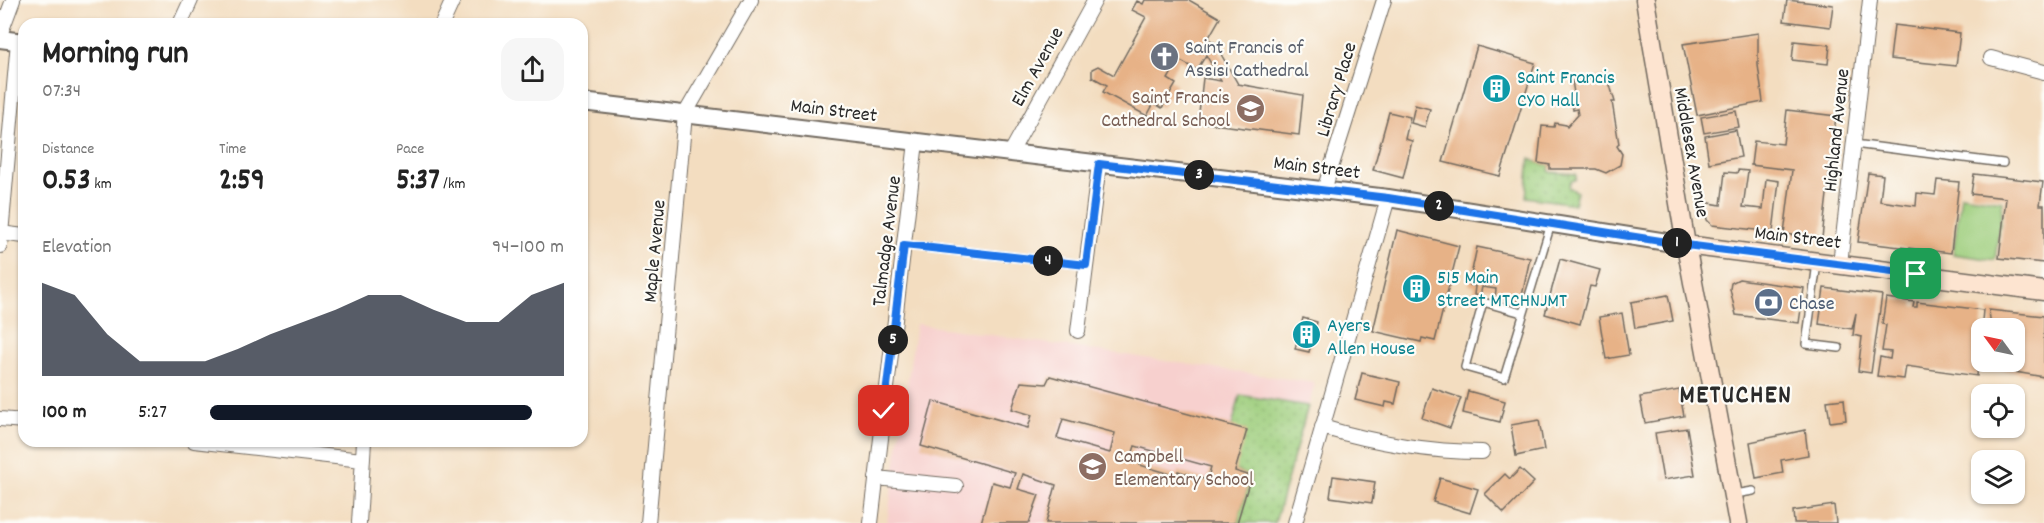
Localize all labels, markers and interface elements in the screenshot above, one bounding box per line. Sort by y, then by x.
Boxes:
street label: Elm Avenue [1005,23,1072,112]
text: Morning run [42,32,189,79]
place label: Saint Francis of Assisi Cathedral [1185,35,1309,86]
button: share [501,38,564,101]
street label: Library Place [1310,39,1366,141]
church icon: Saint Francis of Assisi Cathedral [1148,41,1180,73]
place label: Saint Francis CYO Hall [1517,65,1615,116]
street label: Highland Avenue [1818,67,1858,193]
building icon: Saint Francis CYO Hall [1480,72,1512,104]
text: 07:34 [42,78,81,106]
place label: Saint Francis Cathedral School [1101,85,1230,136]
street label: Middlesex Avenue [1665,85,1715,220]
school or university icon: Saint Francis Cathedral School [1235,92,1267,124]
street label: Main Street [789,93,879,131]
text: Distance [42,138,94,161]
text: Time [219,138,246,161]
text: Pace [396,138,424,161]
street label: Main Street [1272,150,1362,188]
pin: 3 [1184,160,1214,190]
text: 0.53 [42,161,91,204]
text: 2:59 [219,161,265,204]
text: 5:37 [396,161,440,204]
text: 3 [1195,163,1203,186]
text: km [91,173,112,196]
text: /km [440,173,465,196]
street label: Talmadge Avenue [866,174,910,308]
pin: 2 [1424,191,1454,221]
text: 2 [1436,194,1443,217]
street label: Maple Avenue [638,198,674,304]
street label: Main Street [1753,220,1843,258]
pin: 1 [1662,228,1692,258]
text: 1 [1675,231,1679,254]
text: Elevation [42,234,112,262]
text: 94–100 m [492,234,564,262]
pin: 4 [1033,246,1063,276]
pin [1890,248,1941,299]
text: 4 [1045,249,1051,272]
icon: arrive [1899,257,1932,290]
place label: 515 Main Street MTCHNJMT [1437,265,1567,316]
building icon: 515 Main Street MTCHNJMT [1400,272,1432,304]
bank icon: Chase [1752,286,1784,318]
place label: Chase [1789,291,1835,319]
place label: Ayers Allen House [1327,313,1415,364]
north arrow [1971,318,2025,372]
map controls [1971,318,2025,504]
building icon: Ayers Allen House [1290,319,1322,351]
pin: 5 [878,325,908,355]
text: 5 [889,328,897,351]
district label: METUCHEN [1680,378,1792,415]
button: locate [1971,384,2025,438]
pin [858,385,909,436]
icon: check [867,394,900,427]
text: 100 m [42,399,87,427]
text: 5:27 [138,399,167,427]
place label: Campbell Elementary School [1114,444,1254,495]
button: layers [1971,450,2025,504]
school or university icon: Campbell Elementary School [1077,451,1109,483]

